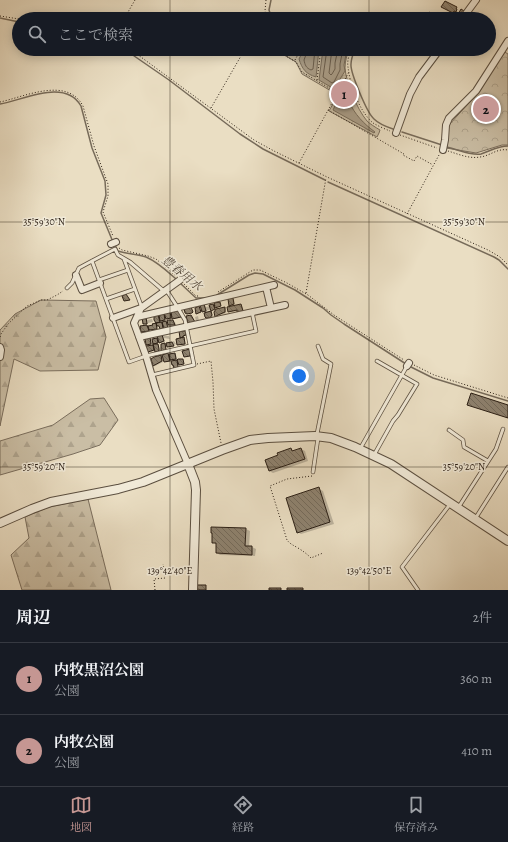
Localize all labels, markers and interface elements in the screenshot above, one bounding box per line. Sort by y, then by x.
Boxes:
search box [12,12,496,56]
icon: search [26,23,48,45]
text: ここで検索 [58,25,133,45]
pin: 1 [331,79,357,109]
pin: 2 [473,94,499,124]
text: 35°59'30"N [23,215,65,228]
text: 35°59'30"N [443,215,485,228]
water label: 豊春用水 [158,252,206,295]
your location [289,366,309,386]
text: 35°59'20"N [23,460,65,473]
text: 35°59'20"N [443,460,485,473]
text: 139°42'40"E [148,564,193,577]
text: 139°42'50"E [347,564,391,577]
text: 周辺 [16,606,50,629]
text: 2件 [473,609,492,626]
text: 内牧黒沼公園 [54,660,144,680]
text: 1 [27,670,31,687]
text: 360 m [460,670,492,687]
text: 公園 [54,682,80,699]
text: 内牧公園 [54,732,114,752]
text: 2 [26,742,32,759]
text: 410 m [461,742,492,759]
text: 公園 [54,754,80,771]
tab: 地図 [70,794,92,835]
tab: 経路 [232,794,254,835]
tab: 保存済み [394,794,438,835]

